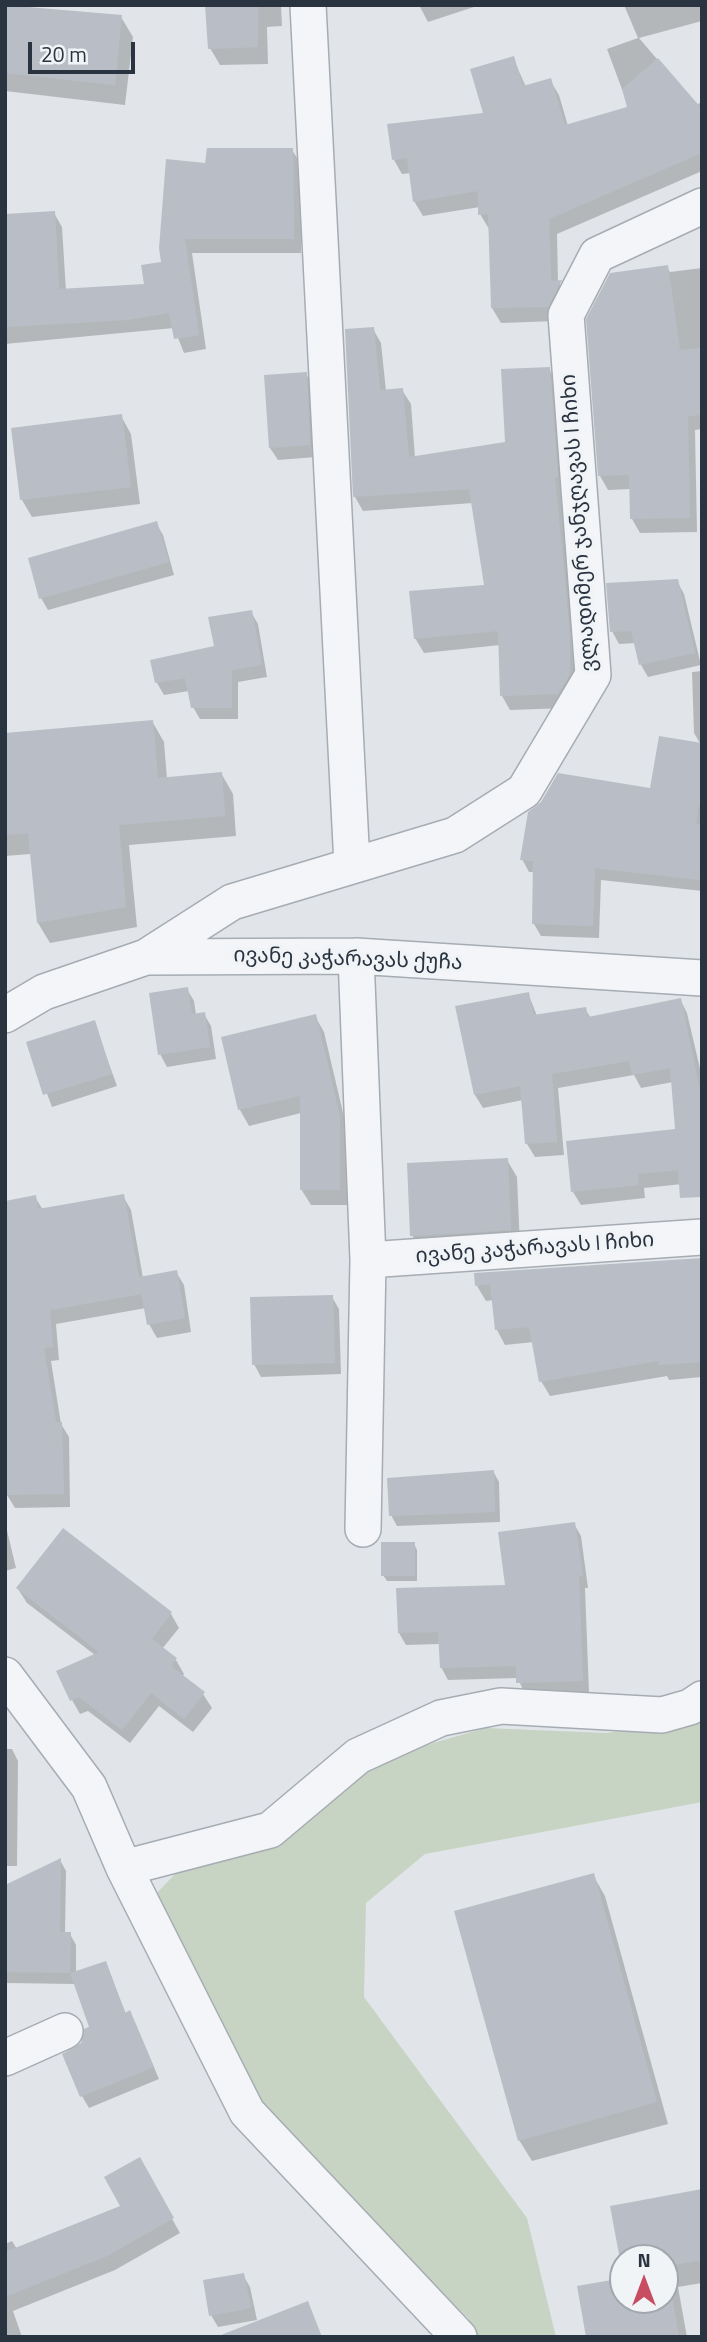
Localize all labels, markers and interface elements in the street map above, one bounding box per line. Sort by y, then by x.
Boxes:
scale bar [32,28,138,72]
text: 20 m [41,38,87,70]
street label: ვლადიმერ ჯანჯღავას I ჩიხი [557,373,603,673]
street label: ივანე კაჭარავას ქუჩა [233,943,463,977]
street label: ივანე კაჭარავას I ჩიხი [415,1228,655,1270]
north arrow [609,2244,679,2314]
text: N [637,2245,651,2274]

